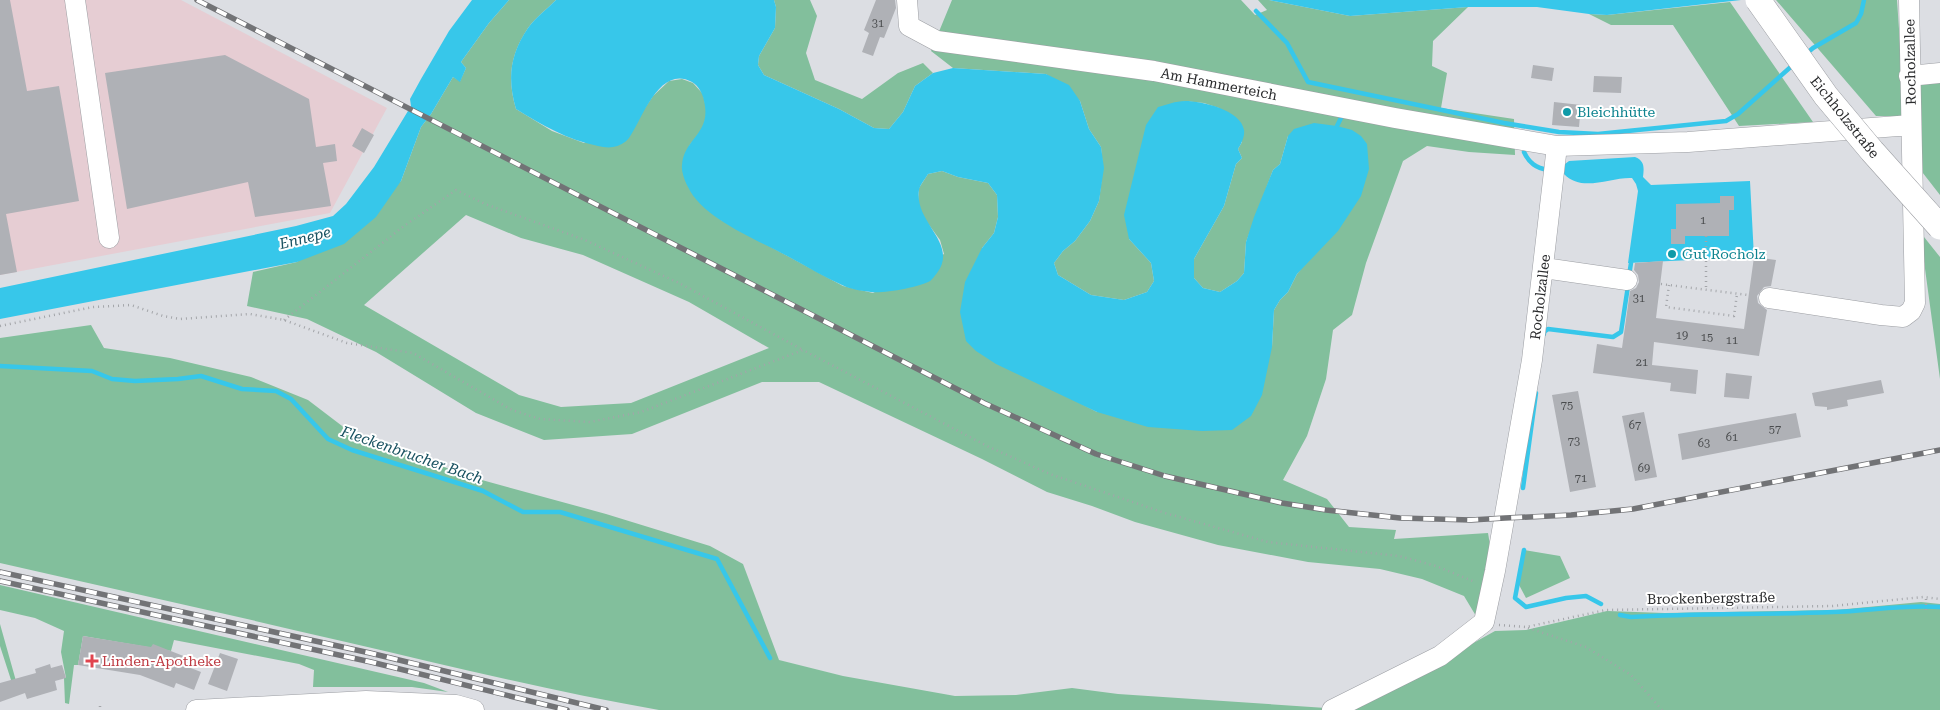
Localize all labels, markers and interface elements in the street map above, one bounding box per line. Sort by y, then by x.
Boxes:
house number: 31 [872,17,884,30]
street label: Rocholzallee [1901,18,1919,105]
street label: Am Hammerteich [1159,65,1279,103]
street label: Eichholzstraße [1807,73,1883,161]
place label: Bleichhütte [1577,104,1656,120]
marker: Bleichhütte [1561,106,1573,118]
house number: 1 [1700,214,1706,227]
water label: Ennepe [276,223,333,253]
place label: Gut Rocholz [1682,246,1766,262]
marker: Gut Rocholz [1666,248,1678,260]
street label: Rocholzallee [1527,253,1553,341]
house number: 31 [1633,292,1645,305]
house number: 19 [1676,329,1688,342]
house number: 15 [1701,331,1713,344]
house number: 11 [1726,334,1738,347]
house number: 21 [1636,356,1648,369]
house number: 75 [1561,399,1573,412]
house number: 67 [1629,419,1641,432]
water label: Fleckenbrucher Bach [338,422,485,488]
house number: 57 [1769,423,1781,436]
house number: 61 [1726,431,1738,444]
house number: 73 [1568,435,1580,448]
house number: 63 [1698,437,1710,450]
house number: 69 [1638,462,1650,475]
house number: 71 [1575,472,1587,485]
street label: Brockenbergstraße [1647,589,1775,607]
place label: Linden-Apotheke [102,653,221,669]
marker: Linden-Apotheke [86,655,98,667]

